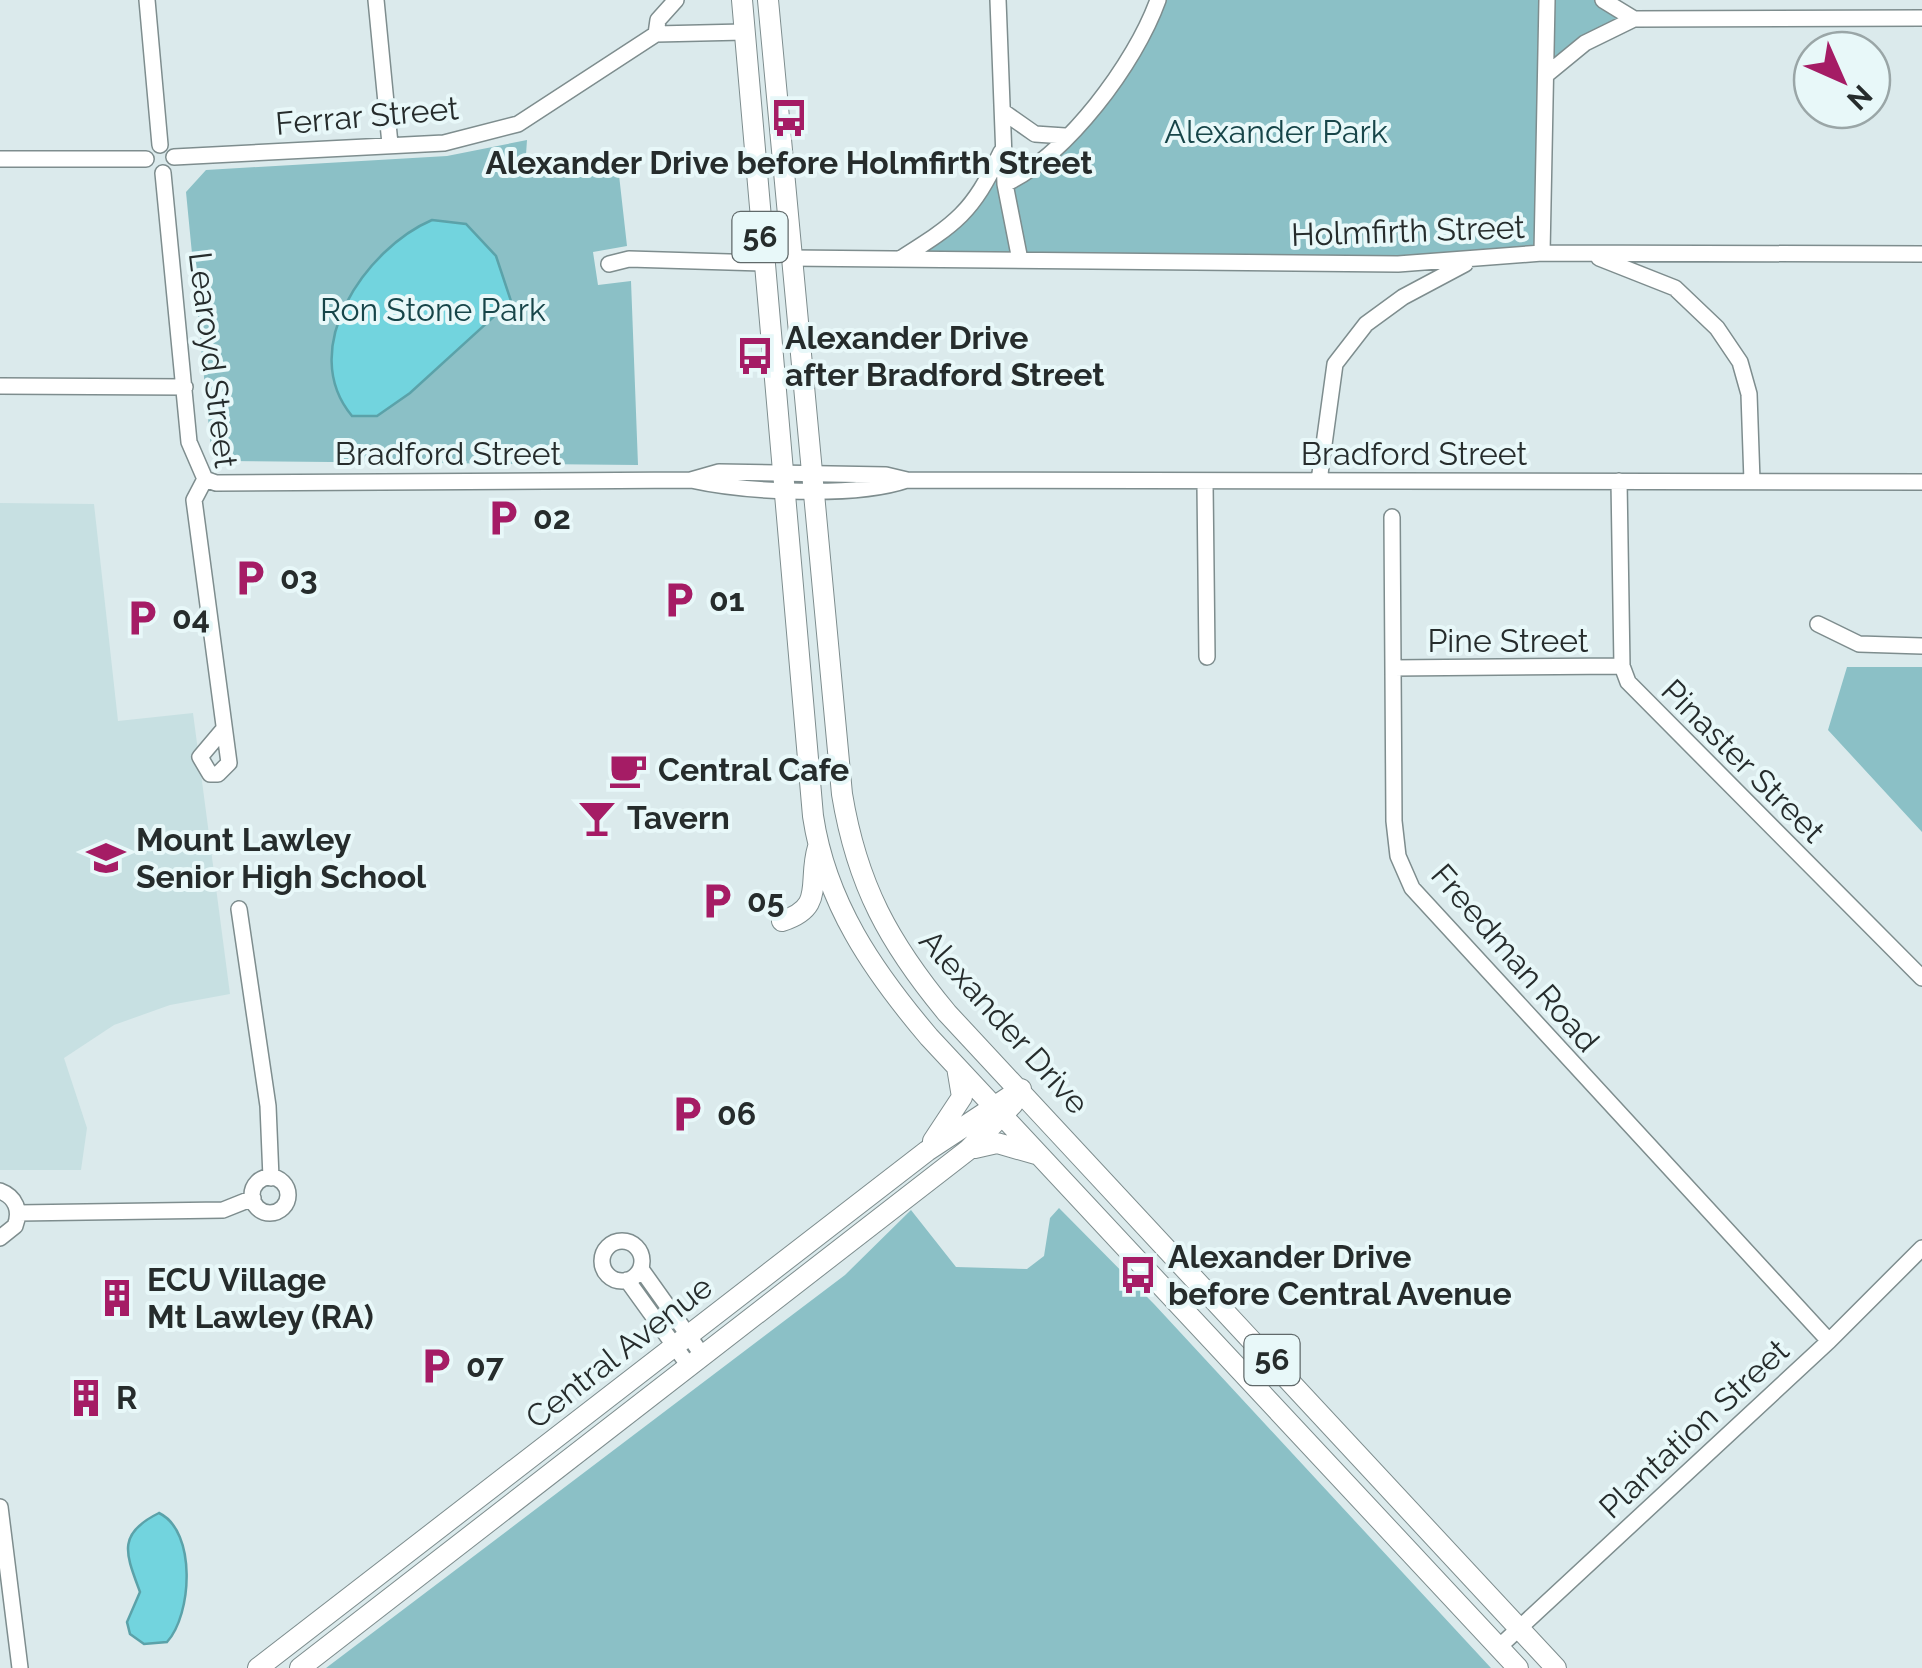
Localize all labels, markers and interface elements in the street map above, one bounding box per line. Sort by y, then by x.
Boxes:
north arrow [1792,30,1892,130]
text: N [1840,78,1879,117]
street label: Ferrar Street [274,89,460,142]
bus stop icon: Alexander Drive before Holmfirth Street [768,97,810,139]
park label: Alexander Park [1164,113,1388,150]
place label: Alexander Drive before Holmfirth Street [485,144,1093,181]
street label: Holmfirth Street [1290,208,1526,253]
road number: 56 [732,212,788,262]
street label: Learoyd Street [182,250,245,470]
park label: Ron Stone Park [320,291,546,328]
place label: Alexander Drive after Bradford Street [785,319,1105,393]
bus stop icon: Alexander Drive after Bradford Street [734,335,776,377]
street label: Bradford Street [335,435,562,472]
street label: Bradford Street [1301,435,1528,472]
parking icon: 02 [482,497,524,539]
place label: 02 [533,499,571,536]
parking icon: 03 [229,557,271,599]
place label: 03 [280,559,318,596]
parking icon: 01 [658,579,700,621]
place label: 01 [709,581,745,618]
parking icon: 04 [121,597,163,639]
place label: 04 [172,599,210,636]
street label: Pine Street [1427,622,1589,659]
street label: Pinaster Street [1654,672,1833,850]
cafe icon: Central Cafe [607,749,649,791]
place label: Central Cafe [658,751,849,788]
bar icon: Tavern [576,797,618,839]
place label: Tavern [627,799,730,836]
place label: Mount Lawley Senior High School [136,821,427,895]
school or university icon: Mount Lawley Senior High School [85,837,127,879]
street label: Freedman Road [1424,856,1607,1059]
parking icon: 05 [696,880,738,922]
place label: 05 [747,882,784,919]
street label: Alexander Drive [912,922,1096,1121]
parking icon: 06 [666,1093,708,1135]
place label: 06 [717,1095,756,1132]
place label: Alexander Drive before Central Avenue [1168,1238,1512,1312]
bus stop icon: Alexander Drive before Central Avenue [1117,1254,1159,1296]
place label: ECU Village Mt Lawley (RA) [147,1261,374,1335]
street label: Central Avenue [518,1268,719,1436]
building icon: ECU Village Mt Lawley (RA) [96,1277,138,1319]
street label: Plantation Street [1592,1331,1796,1526]
road number: 56 [1244,1335,1300,1385]
parking icon: 07 [415,1345,457,1387]
place label: 07 [466,1347,504,1384]
building icon: R [65,1377,107,1419]
place label: R [116,1379,137,1416]

